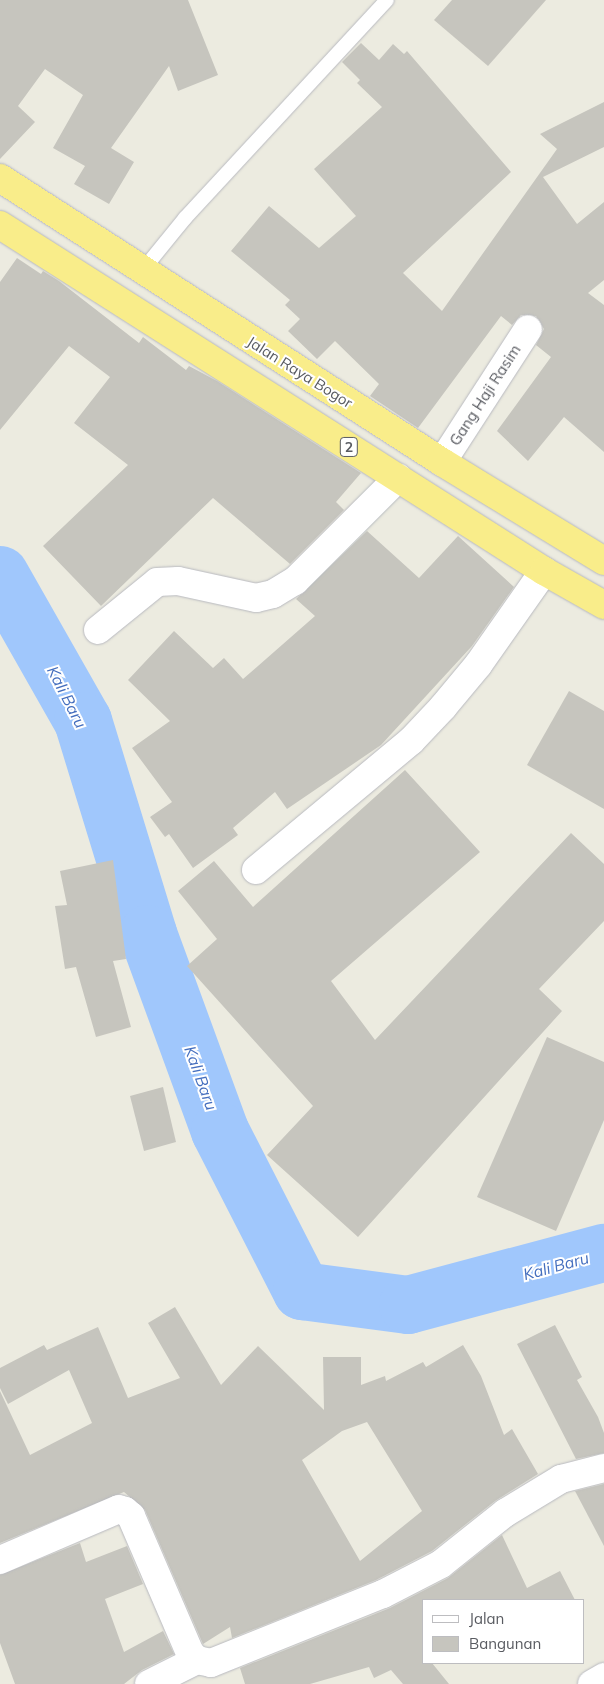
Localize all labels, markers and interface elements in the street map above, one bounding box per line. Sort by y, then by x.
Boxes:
street label: Jalan Raya Bogor [244,332,356,412]
street label: Gang Haji Rasim [446,341,524,449]
road number: 2 [339,436,359,458]
water label: Kali Baru [43,663,91,731]
water label: Kali Baru [181,1043,221,1113]
water label: Kali Baru [521,1248,591,1284]
legend [422,1599,584,1664]
text: Jalan [469,1609,504,1628]
text: Bangunan [469,1634,541,1653]

